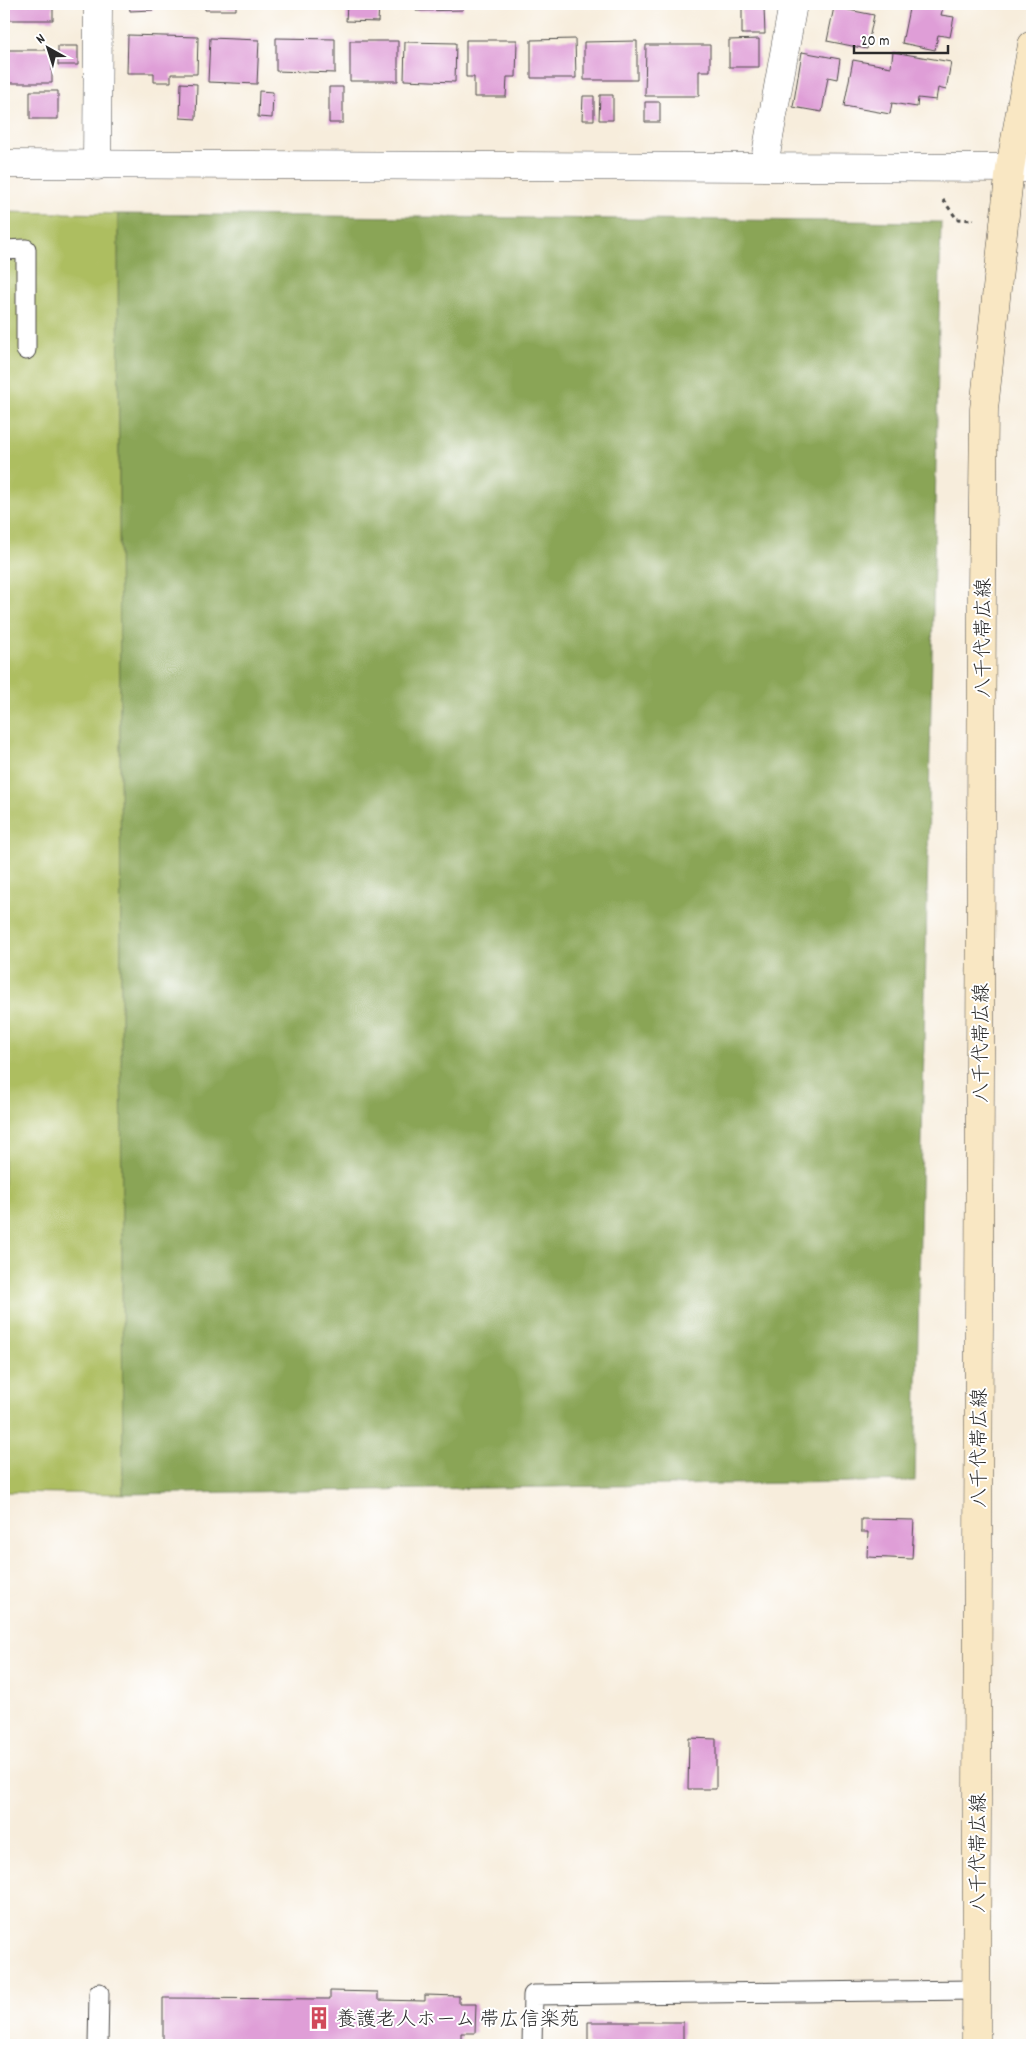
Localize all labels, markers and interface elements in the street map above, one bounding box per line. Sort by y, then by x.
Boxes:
north arrow [22,22,72,72]
scale bar [854,22,947,54]
text: N [32,29,50,49]
text: 20 m [861,31,889,53]
street label: 八千代帯広線 [971,578,999,698]
street label: 八千代帯広線 [969,983,997,1103]
street label: 八千代帯広線 [967,1388,995,1508]
street label: 八千代帯広線 [966,1793,994,1913]
building icon: 養護老人ホーム 帯広信楽苑 [306,2005,332,2031]
place label: 養護老人ホーム 帯広信楽苑 [336,2007,580,2035]

